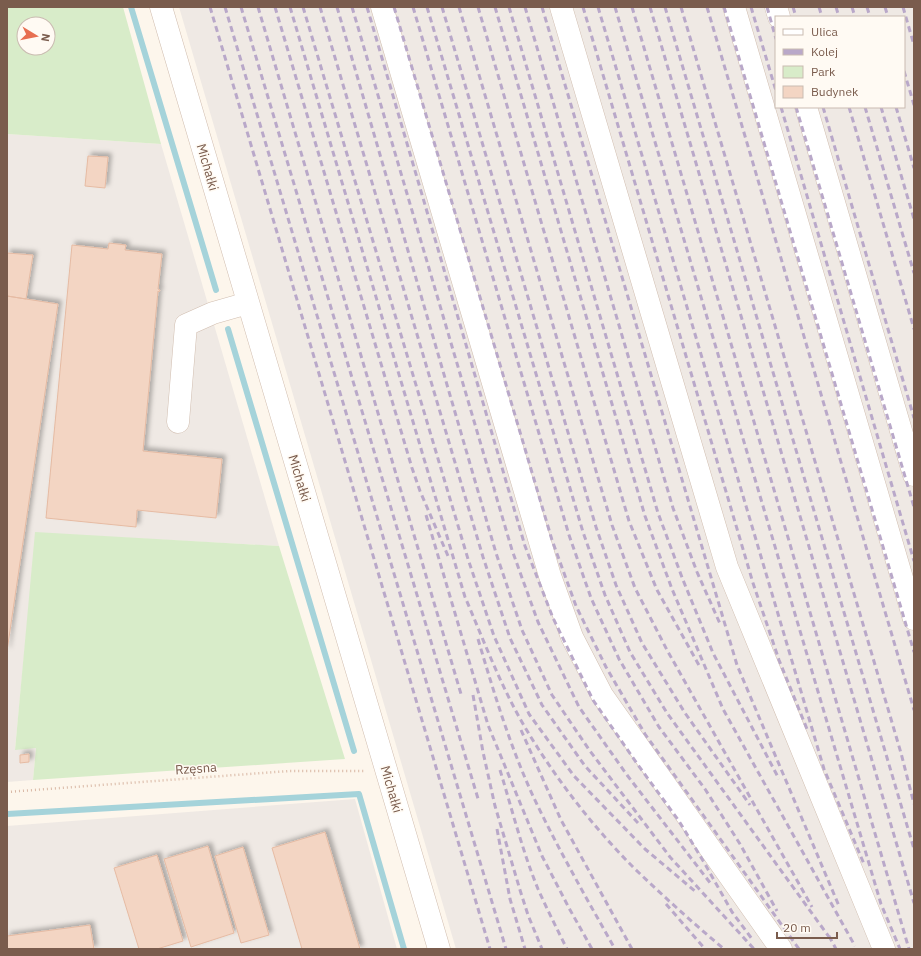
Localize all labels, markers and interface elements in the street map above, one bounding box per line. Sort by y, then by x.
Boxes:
north arrow [16,16,56,56]
legend [775,16,905,108]
text: Ulica [811,24,838,39]
text: N [38,33,53,43]
text: Kolej [811,44,838,59]
text: Park [811,64,836,79]
text: Budynek [811,84,859,99]
street label: Michałki [193,142,222,193]
street label: Michałki [284,453,315,504]
street label: Rzęsna [174,759,218,778]
street label: Michałki [377,764,406,815]
scale bar [777,914,837,940]
text: 20 m [783,920,811,935]

